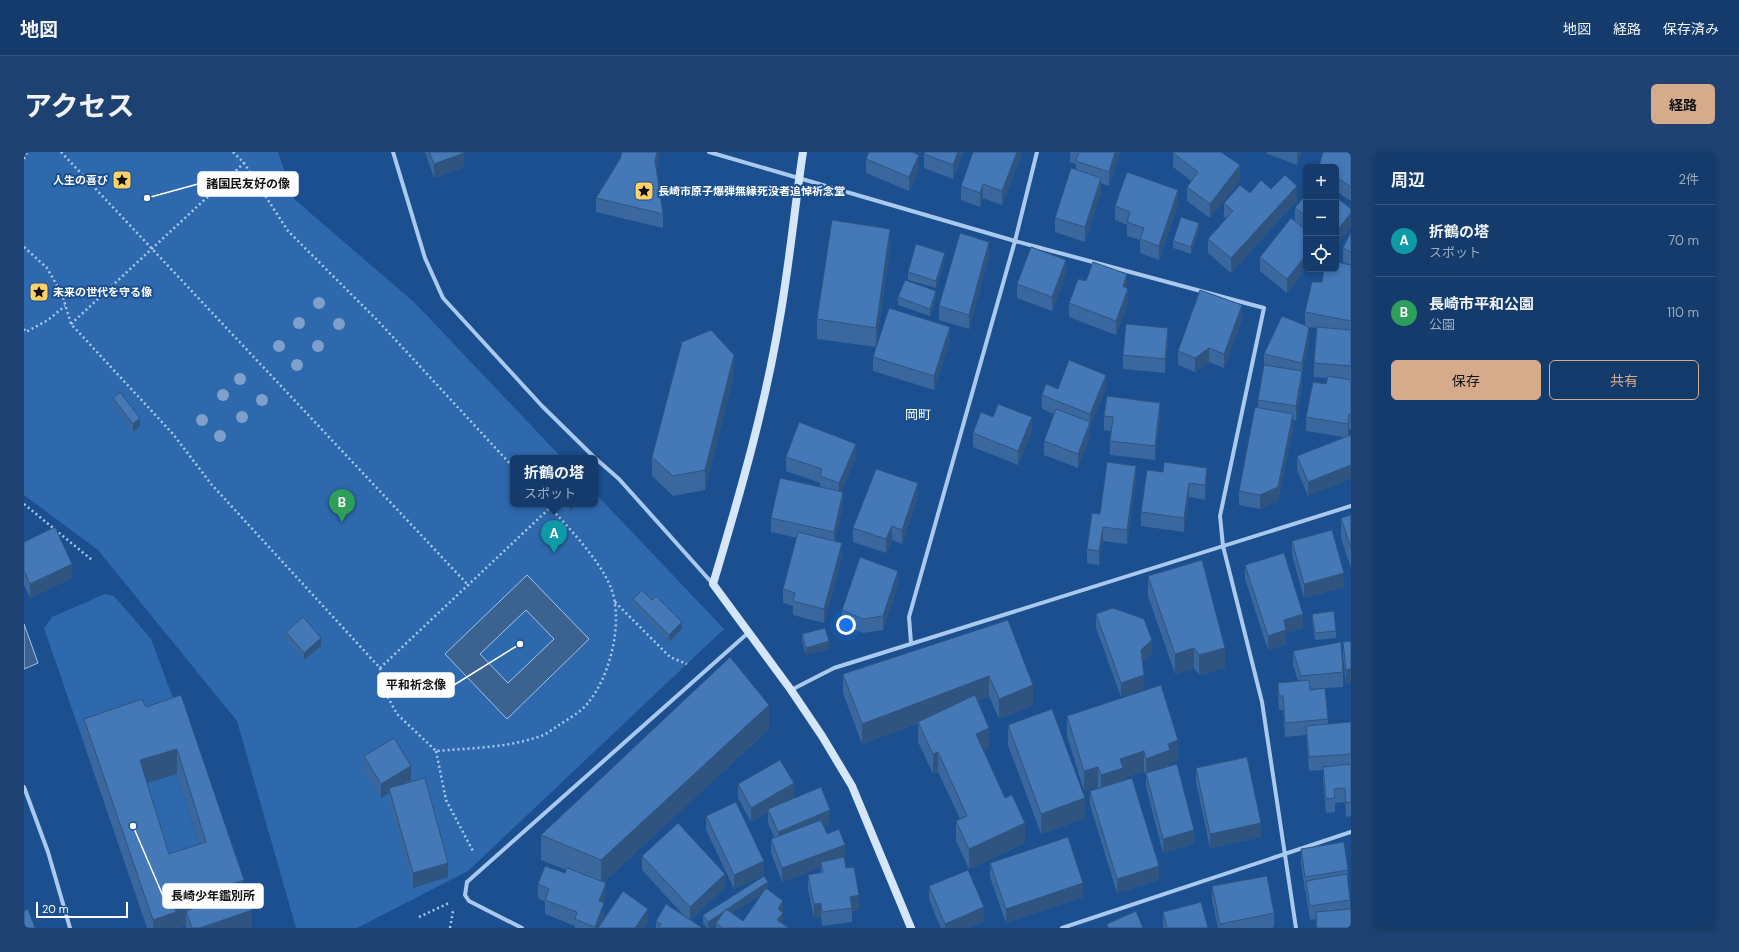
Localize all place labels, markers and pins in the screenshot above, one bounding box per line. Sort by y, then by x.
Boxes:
place icon: 人生の喜び [111,169,133,191]
callout: 諸国民友好の像 [198,172,298,196]
place label: 人生の喜び [53,173,108,187]
place icon: 長崎市原子爆弾無縁死没者追悼祈念堂 [633,180,655,202]
place label: 長崎市原子爆弾無縁死没者追悼祈念堂 [658,184,845,198]
place icon: 未来の世代を守る像 [28,281,50,303]
place label: 未来の世代を守る像 [53,285,152,299]
pin: B [329,489,355,522]
pin: A [541,520,567,553]
callout: 平和祈念像 [378,673,454,697]
callout: 長崎少年鑑別所 [163,884,263,908]

